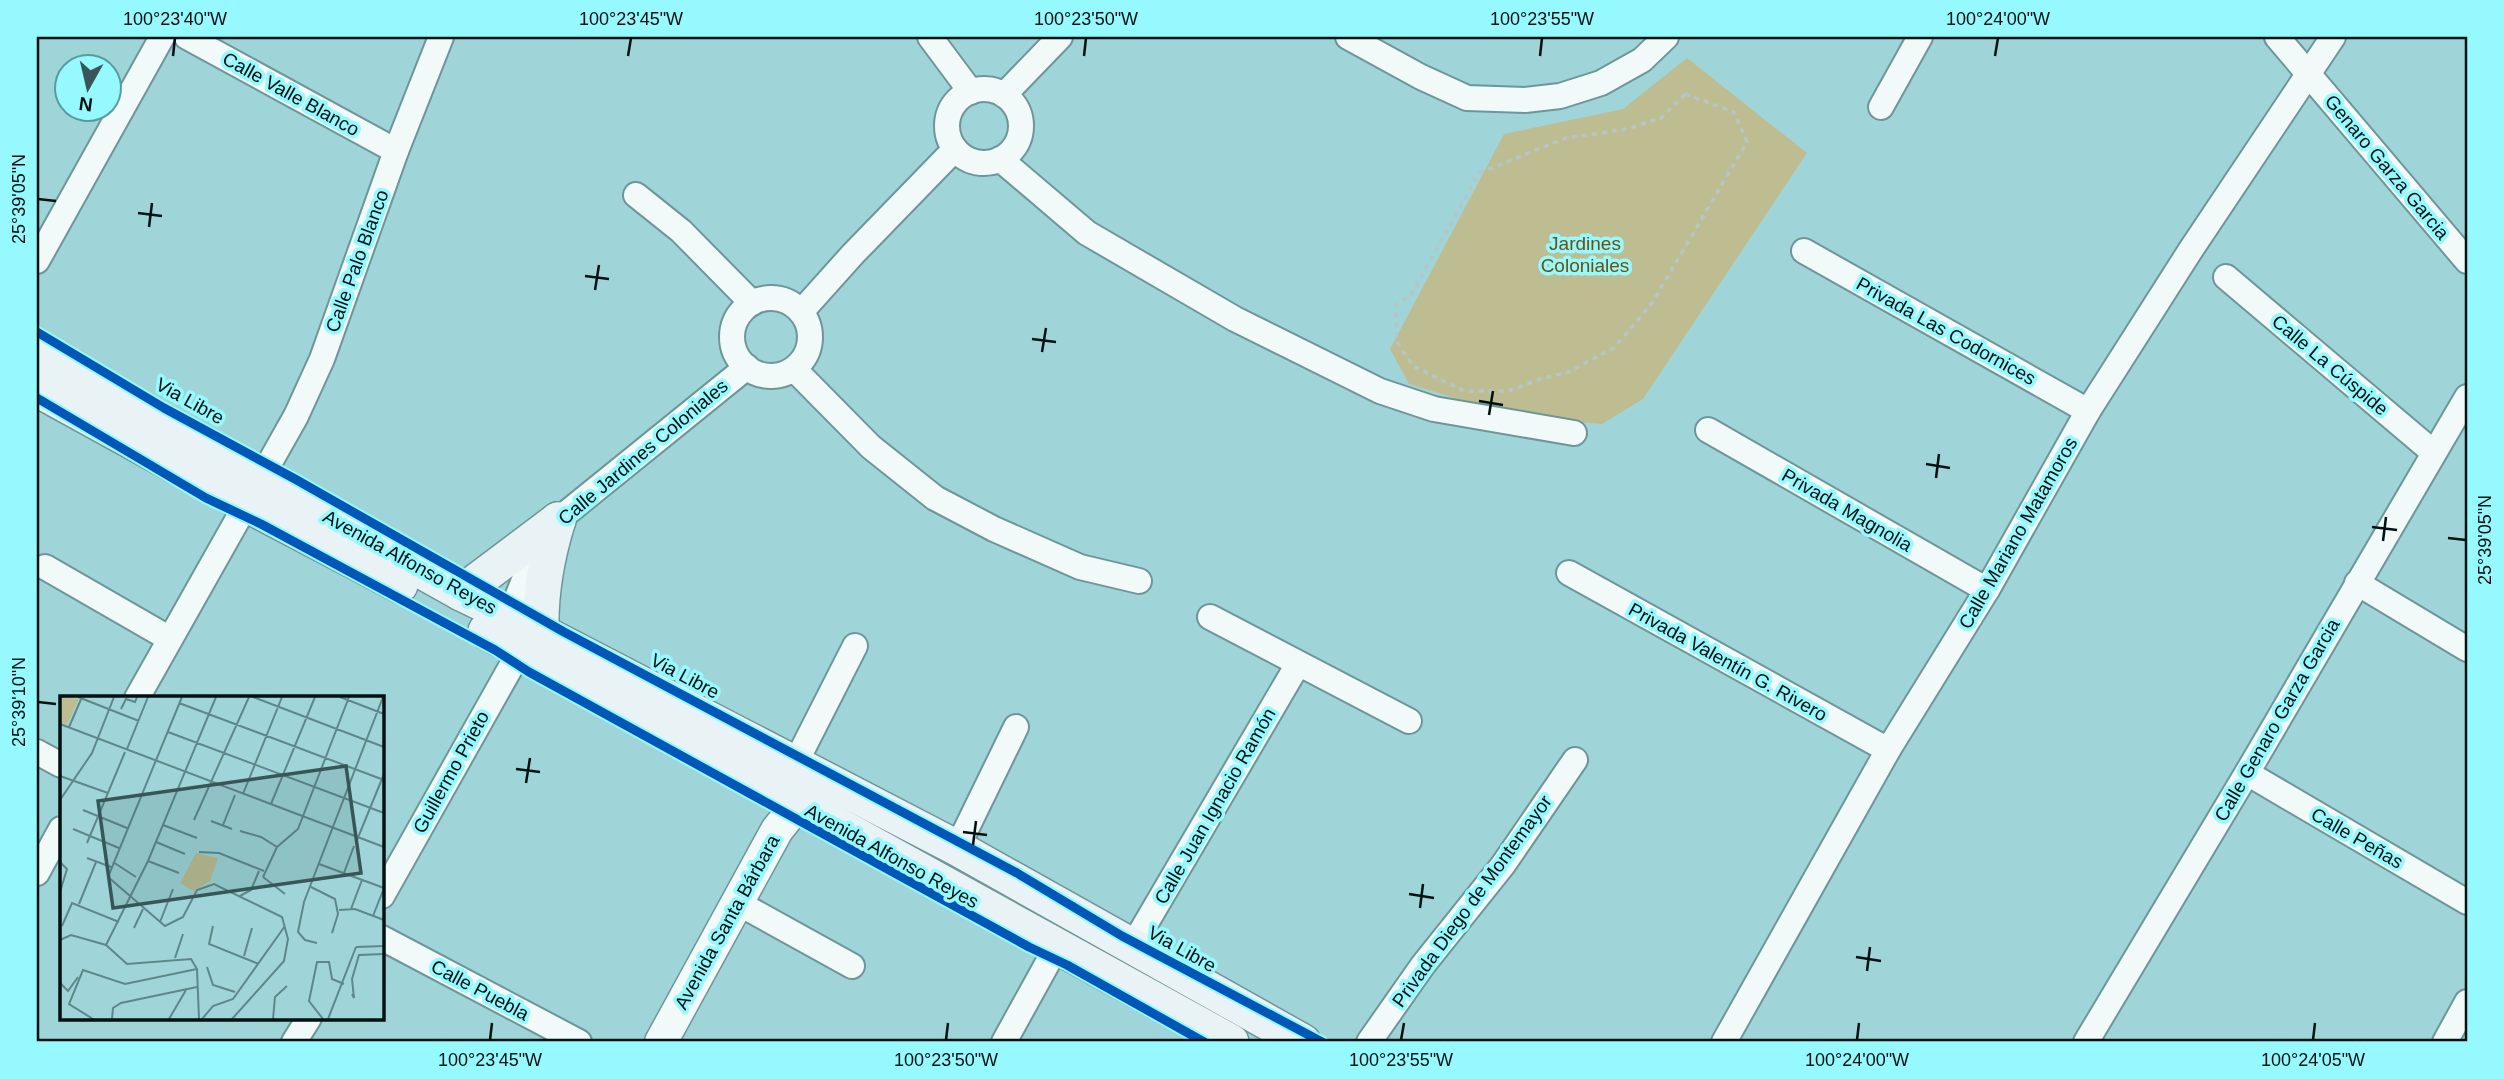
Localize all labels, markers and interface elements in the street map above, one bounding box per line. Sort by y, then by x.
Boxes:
text: 100°23'40"W [123,9,227,29]
text: 100°23'45"W [579,9,683,29]
text: 100°23'50"W [1034,9,1138,29]
text: 100°23'55"W [1490,9,1594,29]
text: 100°24'00"W [1946,9,2050,29]
street label: Calle Valle Blanco [219,48,363,140]
north arrow [52,52,122,122]
street label: Genaro Garza Garcia [2321,91,2454,244]
text: N [77,93,94,116]
text: 25°39'05"N [9,154,29,244]
street label: Calle Palo Blanco [321,187,393,335]
park label: Jardines Coloniales [1541,233,1629,276]
street label: Privada Las Codornices [1853,273,2039,389]
street label: Calle La Cúspide [2268,310,2392,420]
street label: Via Libre [152,374,228,428]
street label: Calle Jardines Coloniales [554,375,732,529]
street label: Calle Mariano Matamoros [1955,434,2081,632]
street label: Privada Magnolia [1778,464,1916,556]
text: 25°39'05"N [2475,495,2495,585]
street label: Avenida Alfonso Reyes [320,506,500,618]
street label: Privada Valentín G. Rivero [1625,599,1831,725]
street label: Calle Genaro Garza Garcia [2210,615,2344,825]
street label: Via Libre [647,649,723,703]
text: 25°39'10"N [9,657,29,747]
inset map [60,696,383,1020]
street label: Calle Juan Ignacio Ramón [1150,704,1280,908]
street label: Guillermo Prieto [409,707,493,837]
street label: Privada Diego de Montemayor [1388,790,1556,1011]
street label: Avenida Alfonso Reyes [802,800,982,912]
street label: Calle Peñas [2307,803,2407,873]
street label: Avenida Santa Bárbara [670,831,784,1013]
street label: Via Libre [1144,922,1220,976]
street label: Calle Puebla [428,955,533,1025]
text: 100°23'45"W [438,1050,542,1070]
text: 100°23'50"W [894,1050,998,1070]
text: 100°23'55"W [1349,1050,1453,1070]
text: 100°24'00"W [1805,1050,1909,1070]
text: 100°24'05"W [2261,1050,2365,1070]

